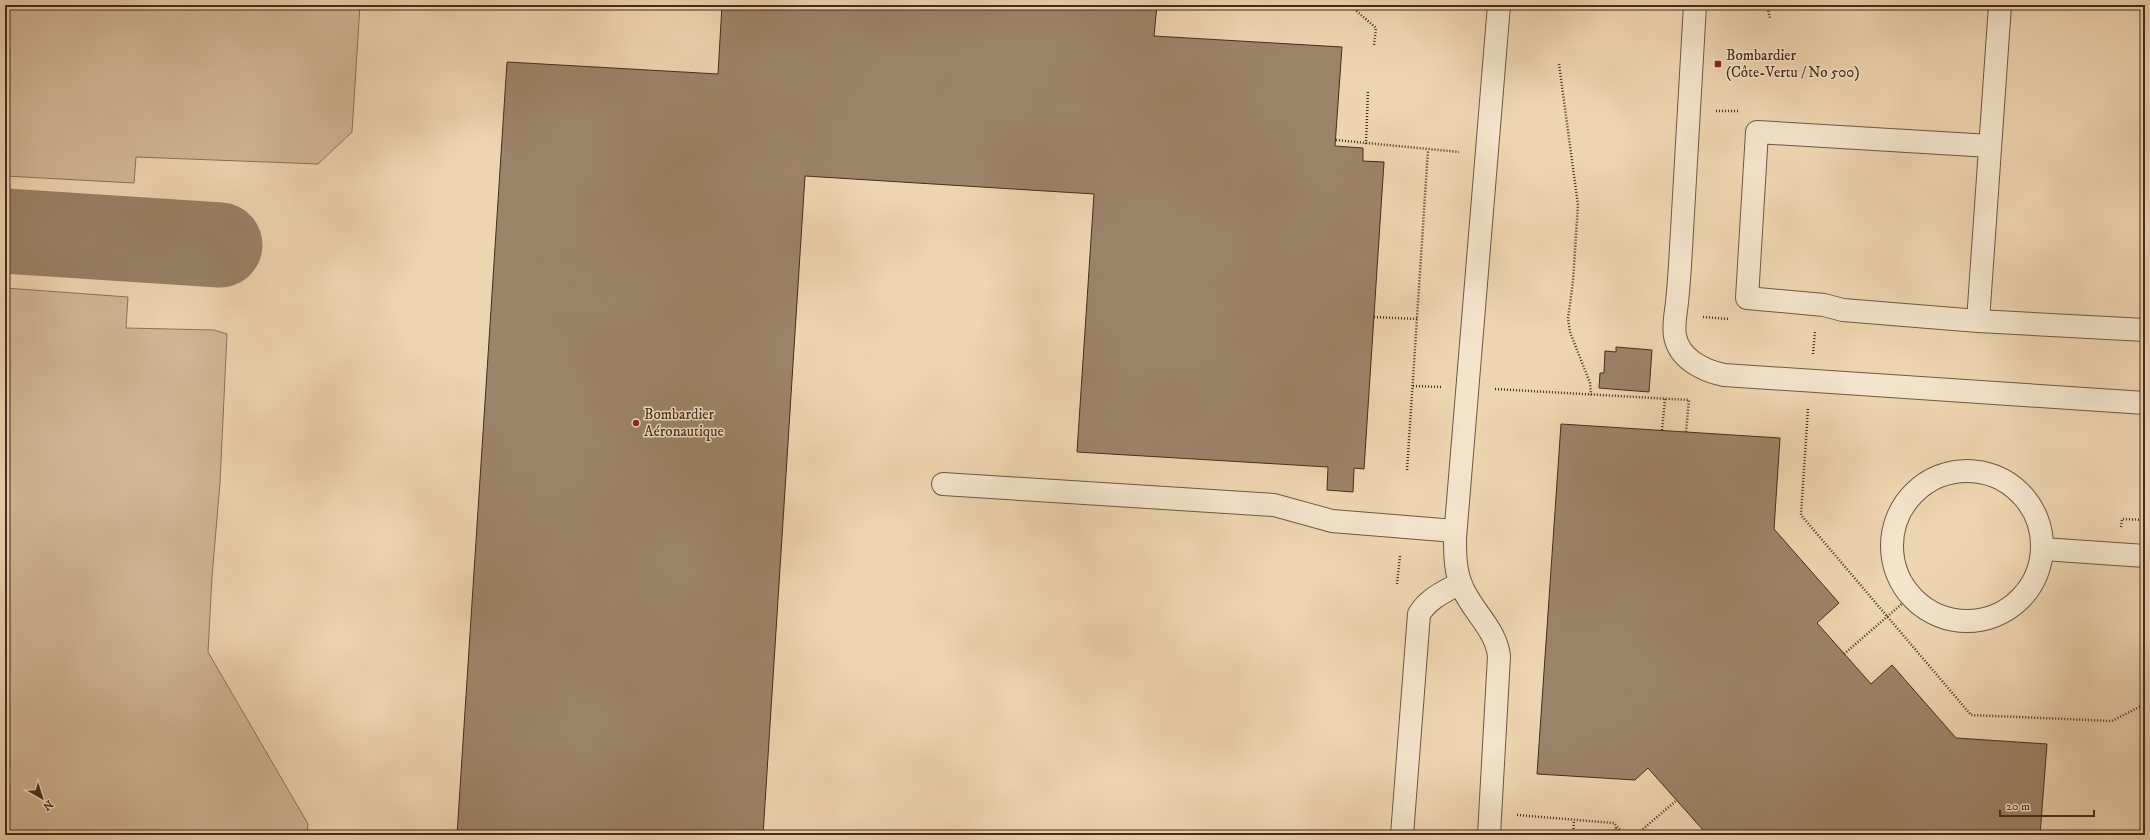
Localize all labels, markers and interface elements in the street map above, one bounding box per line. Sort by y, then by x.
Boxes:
place label: Bombardier (Côte-Vertu / No 500) [1726,46,1860,82]
marker: Bombardier (Côte-Vertu / No 500) [1713,59,1723,69]
place label: Bombardier Aéronautique [644,405,724,441]
marker: Bombardier Aéronautique [631,418,641,428]
north arrow [22,778,62,818]
scale bar [2000,792,2094,818]
text: N [40,797,56,813]
text: 20 m [2006,799,2030,814]

